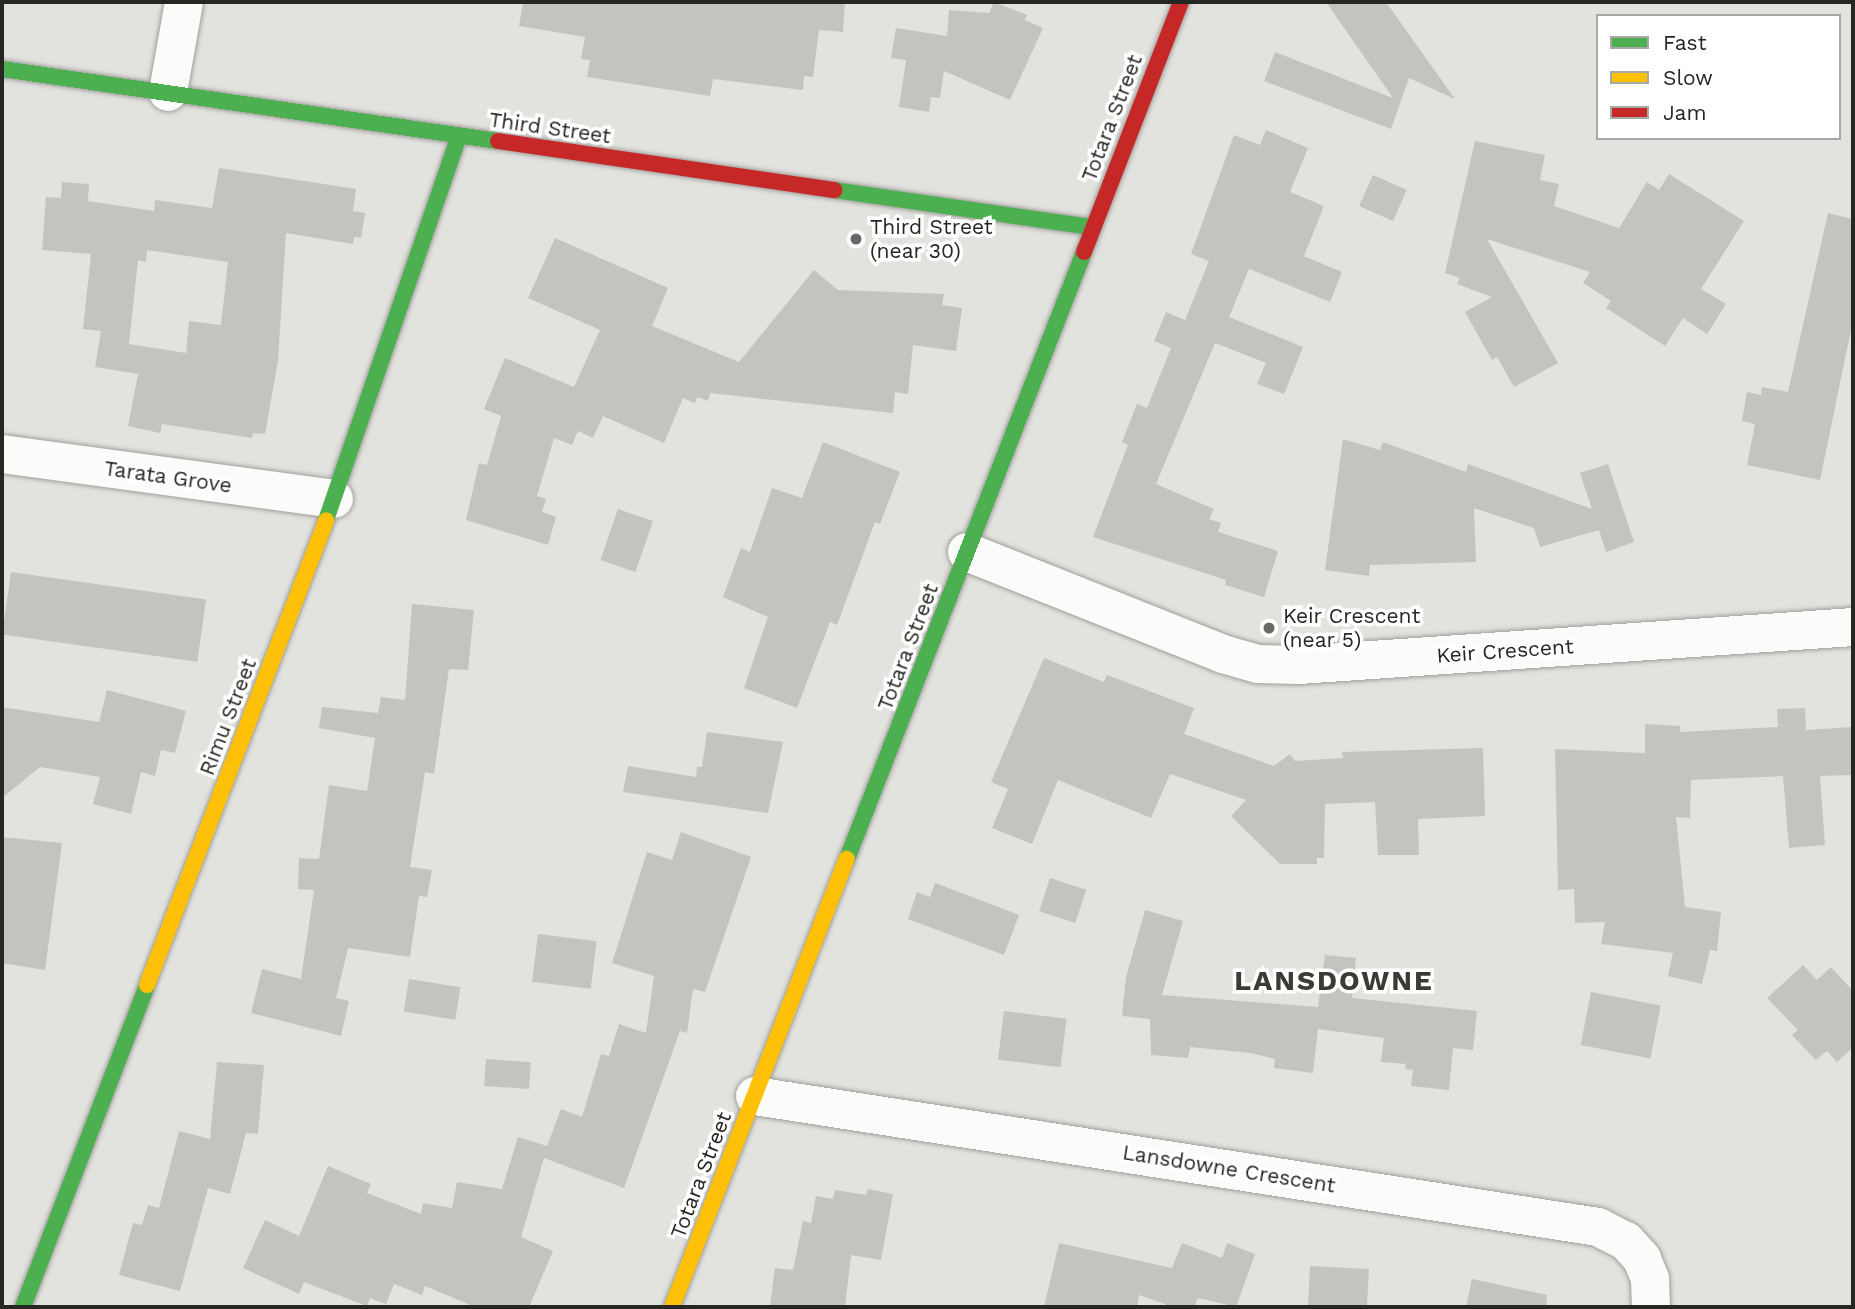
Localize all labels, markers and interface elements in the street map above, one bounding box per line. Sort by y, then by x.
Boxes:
legend [1596,14,1841,140]
text: Fast [1663,30,1707,55]
street label: Totara Street [1076,51,1148,185]
text: Slow [1663,65,1713,90]
text: Jam [1663,100,1706,125]
street label: Third Street [488,107,612,149]
place label: Third Street (near 30) [870,214,993,264]
marker: Third Street (near 30) [848,231,864,247]
street label: Tarata Grove [102,456,234,498]
street label: Totara Street [872,580,944,714]
place label: Keir Crescent (near 5) [1283,603,1421,653]
marker: Keir Crescent (near 5) [1261,620,1277,636]
street label: Keir Crescent [1435,634,1575,668]
street label: Rimu Street [194,655,262,779]
district label: LANSDOWNE [1235,964,1433,998]
street label: Totara Street [665,1108,737,1242]
street label: Lansdowne Crescent [1121,1140,1337,1198]

